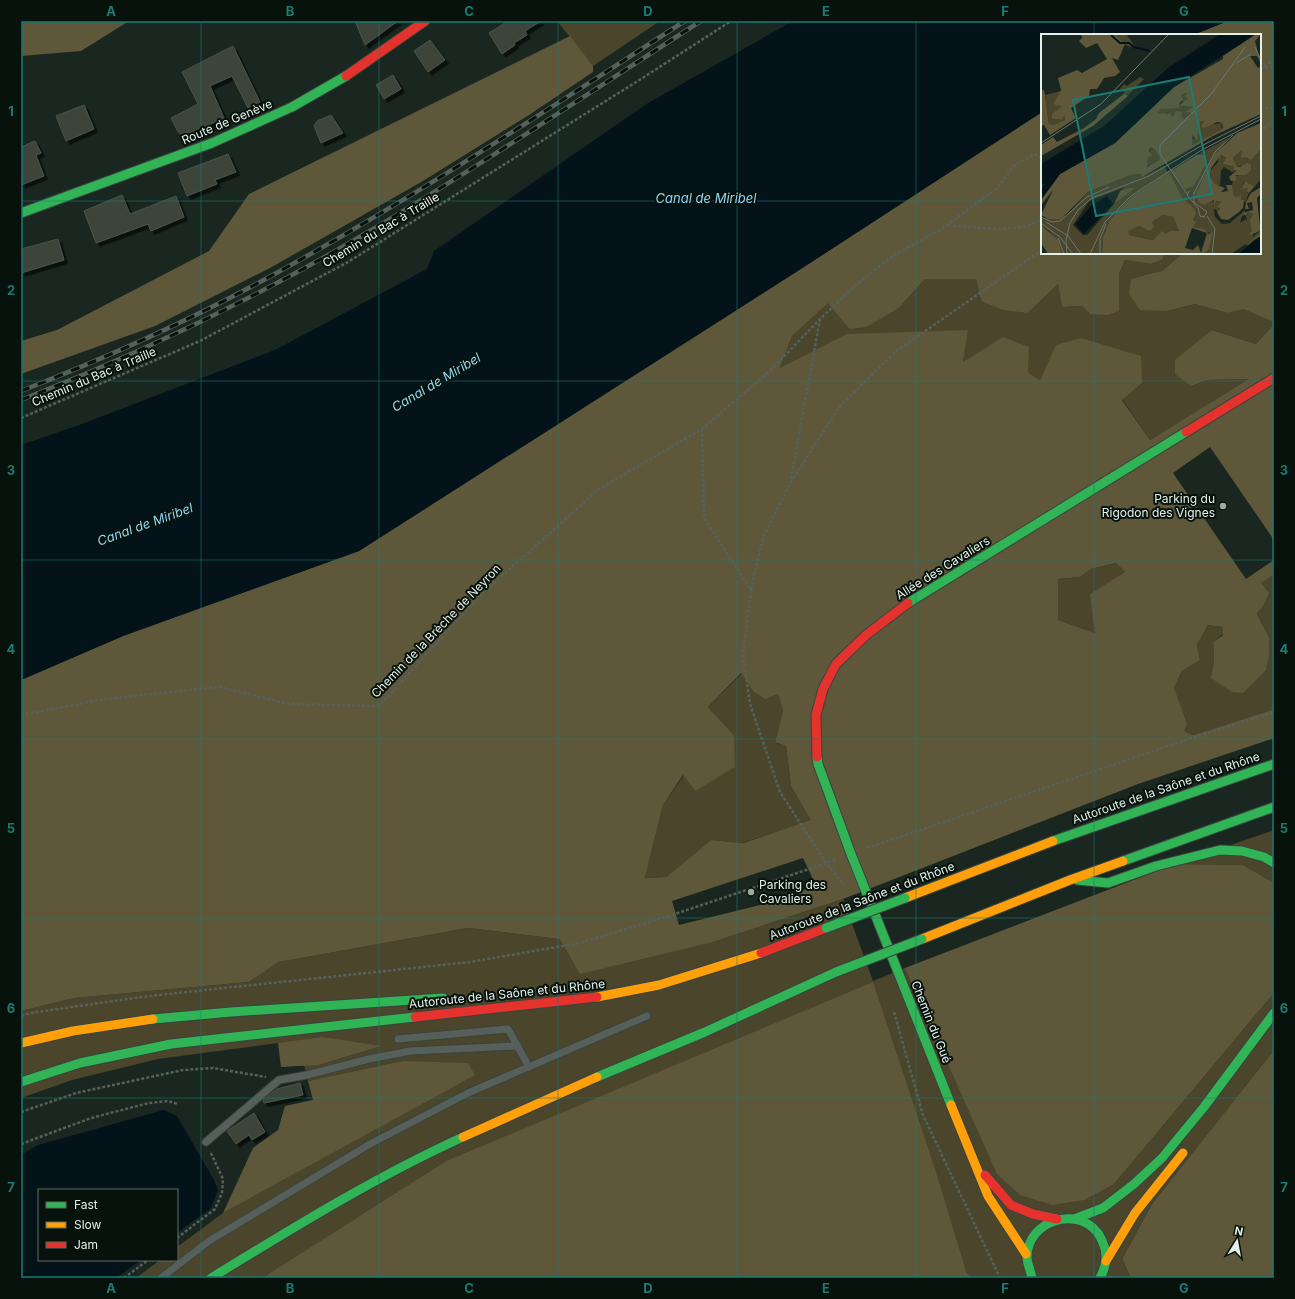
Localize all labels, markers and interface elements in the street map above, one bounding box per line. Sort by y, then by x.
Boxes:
text: A [106,3,116,19]
text: B [286,3,295,19]
text: C [464,3,474,19]
text: D [643,3,653,19]
text: E [822,3,830,19]
text: F [1001,3,1009,19]
text: G [1179,3,1189,19]
inset map [1041,34,1261,254]
street label: Route de Genève [179,96,274,147]
text: 1 [8,103,14,119]
text: 1 [1281,103,1287,119]
street label: Chemin du Bac à Traille [320,189,442,270]
water label: Canal de Miribel [656,190,757,206]
text: 2 [7,282,15,298]
text: 2 [1280,282,1288,298]
street label: Chemin du Bac à Traille [29,344,158,410]
water label: Canal de Miribel [389,349,484,415]
text: 3 [7,462,15,478]
text: 3 [1280,462,1288,478]
place label: Parking du Rigodon des Vignes [1102,491,1215,520]
water label: Canal de Miribel [95,499,196,549]
marker: Parking du Rigodon des Vignes [1218,501,1228,511]
street label: Allée des Cavaliers [893,533,992,603]
street label: Chemin de la Brèche de Neyron [368,561,504,701]
text: 4 [7,641,16,657]
text: 4 [1280,641,1289,657]
street label: Autoroute de la Saône et du Rhône [1070,748,1262,827]
text: 5 [7,820,15,836]
text: 5 [1280,820,1288,836]
street label: Autoroute de la Saône et du Rhône [767,858,957,943]
place label: Parking des Cavaliers [759,877,826,906]
marker: Parking des Cavaliers [746,887,756,897]
street label: Autoroute de la Saône et du Rhône [408,976,606,1011]
street label: Chemin du Gué [908,978,955,1065]
text: 6 [7,1000,15,1016]
text: 6 [1280,1000,1288,1016]
text: 7 [7,1179,15,1195]
text: 7 [1280,1179,1288,1195]
legend [38,1189,178,1261]
text: Fast [74,1197,98,1212]
text: Slow [74,1217,102,1232]
north arrow [1217,1221,1257,1261]
text: N [1233,1224,1244,1239]
text: Jam [74,1237,98,1252]
text: A [106,1280,116,1296]
text: B [286,1280,295,1296]
text: C [464,1280,474,1296]
text: D [643,1280,653,1296]
text: E [822,1280,830,1296]
text: F [1001,1280,1009,1296]
text: G [1179,1280,1189,1296]

